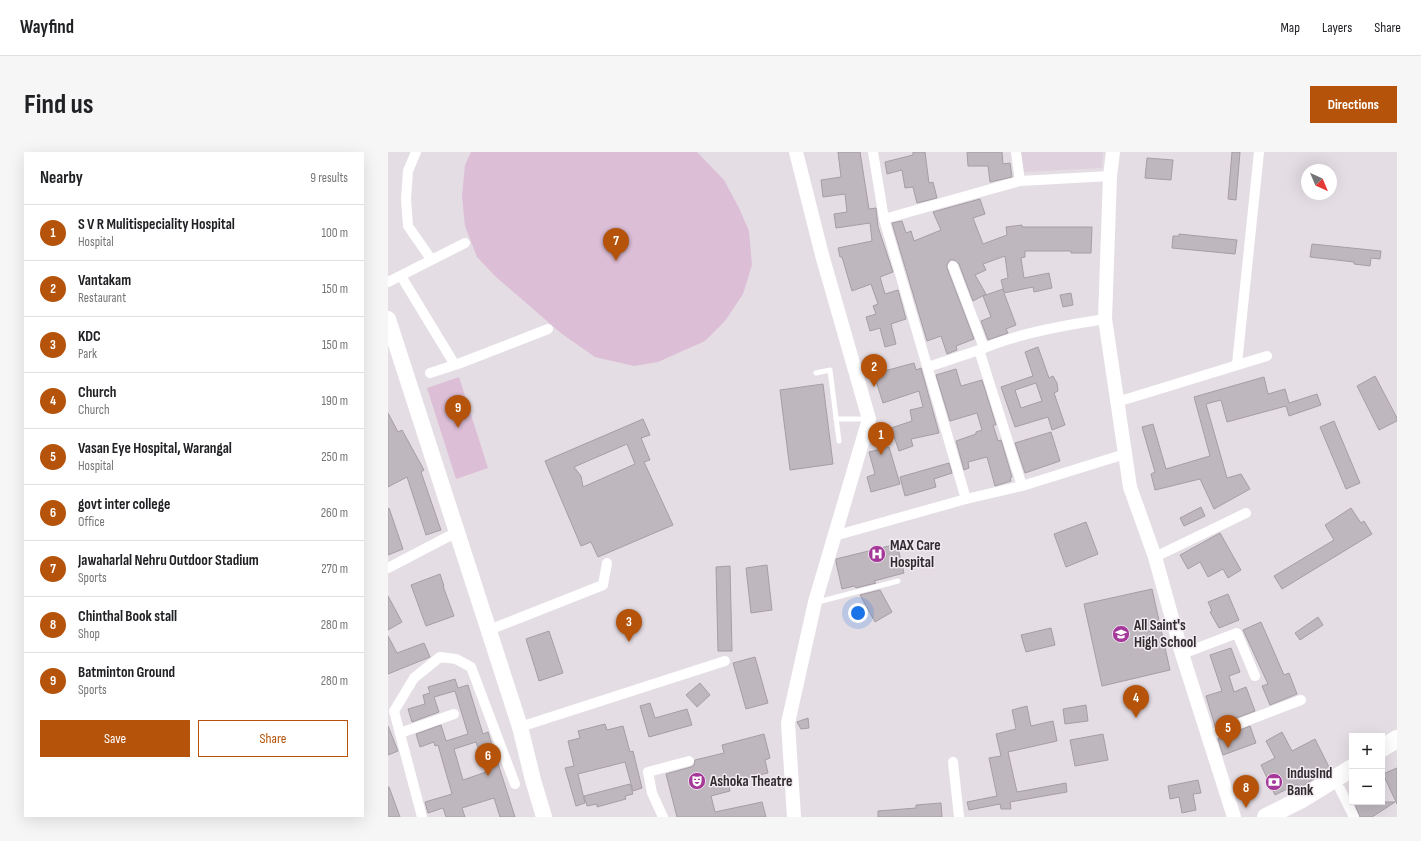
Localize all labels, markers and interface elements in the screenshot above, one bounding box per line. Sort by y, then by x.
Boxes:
text: Wayfind [20,16,74,39]
text: Map [1280,19,1300,36]
text: Layers [1322,19,1352,36]
text: Share [1374,19,1401,36]
button: Directions [1310,86,1397,123]
text: Find us [24,88,93,121]
north arrow [1301,164,1337,200]
text: Nearby [40,168,83,188]
text: 9 results [310,170,348,186]
text: S V R Mulitispeciality Hospital [78,215,235,234]
text: 1 [50,225,56,241]
text: 100 m [321,225,348,241]
pin: 7 [603,228,629,261]
text: Hospital [78,234,114,250]
text: Vantakam [78,271,131,290]
text: 2 [50,281,56,297]
text: 150 m [322,281,348,297]
text: Restaurant [78,290,126,306]
text: KDC [78,327,101,346]
text: 3 [50,337,56,353]
text: 150 m [322,337,348,353]
text: Park [78,346,97,362]
pin: 2 [861,354,887,387]
text: Church [78,383,116,402]
text: 4 [50,393,56,409]
text: 190 m [321,393,348,409]
pin: 9 [445,395,471,428]
text: Church [78,402,110,418]
pin: 1 [868,422,894,455]
text: Vasan Eye Hospital, Warangal [78,439,232,458]
text: 5 [50,449,56,465]
text: 250 m [321,449,348,465]
text: Hospital [78,458,114,474]
text: govt inter college [78,495,170,514]
text: 6 [50,505,56,521]
text: 260 m [321,505,348,521]
text: Office [78,514,105,530]
place label: MAX Care Hospital [890,536,941,572]
hospital icon: MAX Care Hospital [867,544,887,564]
text: Jawaharlal Nehru Outdoor Stadium [78,551,259,570]
text: 7 [50,561,56,577]
text: 270 m [321,561,348,577]
text: Sports [78,570,107,586]
your location [848,603,868,623]
text: Chinthal Book stall [78,607,177,626]
pin: 3 [616,609,642,642]
place label: All Saint's High School [1133,616,1196,652]
text: 8 [50,617,56,633]
text: 280 m [321,617,348,633]
school or university icon: All Saint's High School [1111,624,1131,644]
text: Shop [78,626,100,642]
text: Batminton Ground [78,663,175,682]
text: 9 [50,673,56,689]
text: 280 m [321,673,348,689]
text: Sports [78,682,107,698]
pin: 4 [1123,685,1149,718]
pin: 5 [1215,715,1241,748]
button: Save [40,720,190,757]
button: Share [198,720,348,757]
map controls [1349,733,1385,805]
button: + [1349,733,1385,769]
pin: 6 [475,743,501,776]
place label: IndusInd Bank [1287,764,1332,800]
button: − [1349,769,1385,805]
theatre icon: Ashoka Theatre [687,771,707,791]
place label: Ashoka Theatre [709,772,792,791]
bank icon: IndusInd Bank [1264,772,1284,792]
pin: 8 [1233,775,1259,808]

